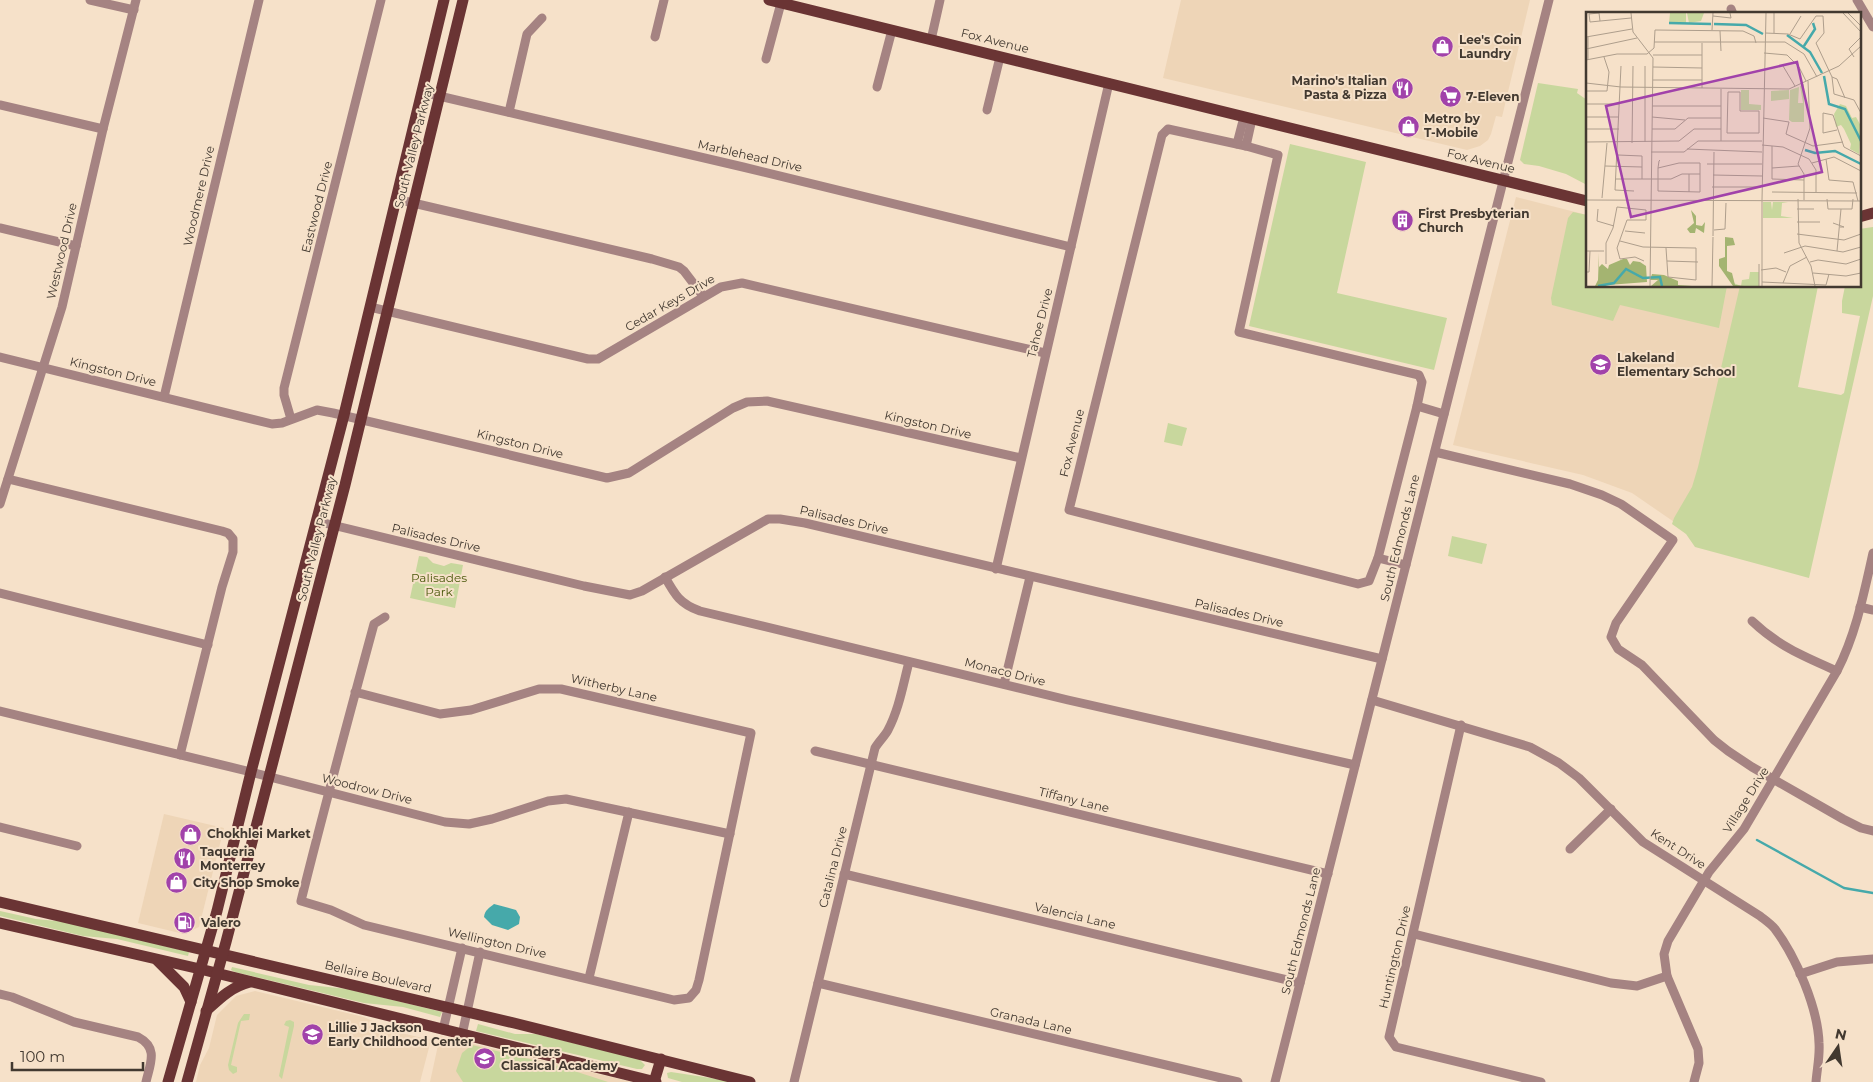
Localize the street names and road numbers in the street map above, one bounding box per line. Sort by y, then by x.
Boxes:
street label: Fox Avenue [960,25,1031,56]
street label: South Valley Parkway [391,82,436,210]
street label: Marblehead Drive [696,136,804,175]
street label: Woodmere Drive [180,144,217,247]
street label: Fox Avenue [1446,145,1517,176]
street label: Eastwood Drive [298,160,335,254]
street label: Westwood Drive [43,201,80,301]
street label: Cedar Keys Drive [622,271,717,334]
street label: Tahoe Drive [1024,287,1055,359]
street label: Kingston Drive [68,353,158,390]
street label: Kingston Drive [883,407,973,442]
street label: Fox Avenue [1056,407,1087,478]
street label: Kingston Drive [475,425,565,462]
street label: South Edmonds Lane [1376,473,1423,603]
street label: South Valley Parkway [294,475,339,603]
street label: Palisades Drive [798,502,890,537]
street label: Palisades Drive [390,520,482,555]
street label: Palisades Drive [1193,595,1285,630]
street label: Monaco Drive [963,654,1047,689]
street label: Witherby Lane [569,670,659,705]
street label: Village Drive [1719,764,1772,836]
street label: Woodrow Drive [320,770,414,807]
street label: Tiffany Lane [1037,783,1111,816]
street label: Catalina Drive [815,825,850,909]
street label: Kent Drive [1648,825,1709,872]
street label: South Edmonds Lane [1277,866,1324,996]
street label: Valencia Lane [1033,899,1117,932]
street label: Huntington Drive [1375,904,1414,1010]
street label: Wellington Drive [446,924,548,961]
street label: Bellaire Boulevard [323,957,433,996]
street label: Granada Lane [989,1004,1074,1037]

